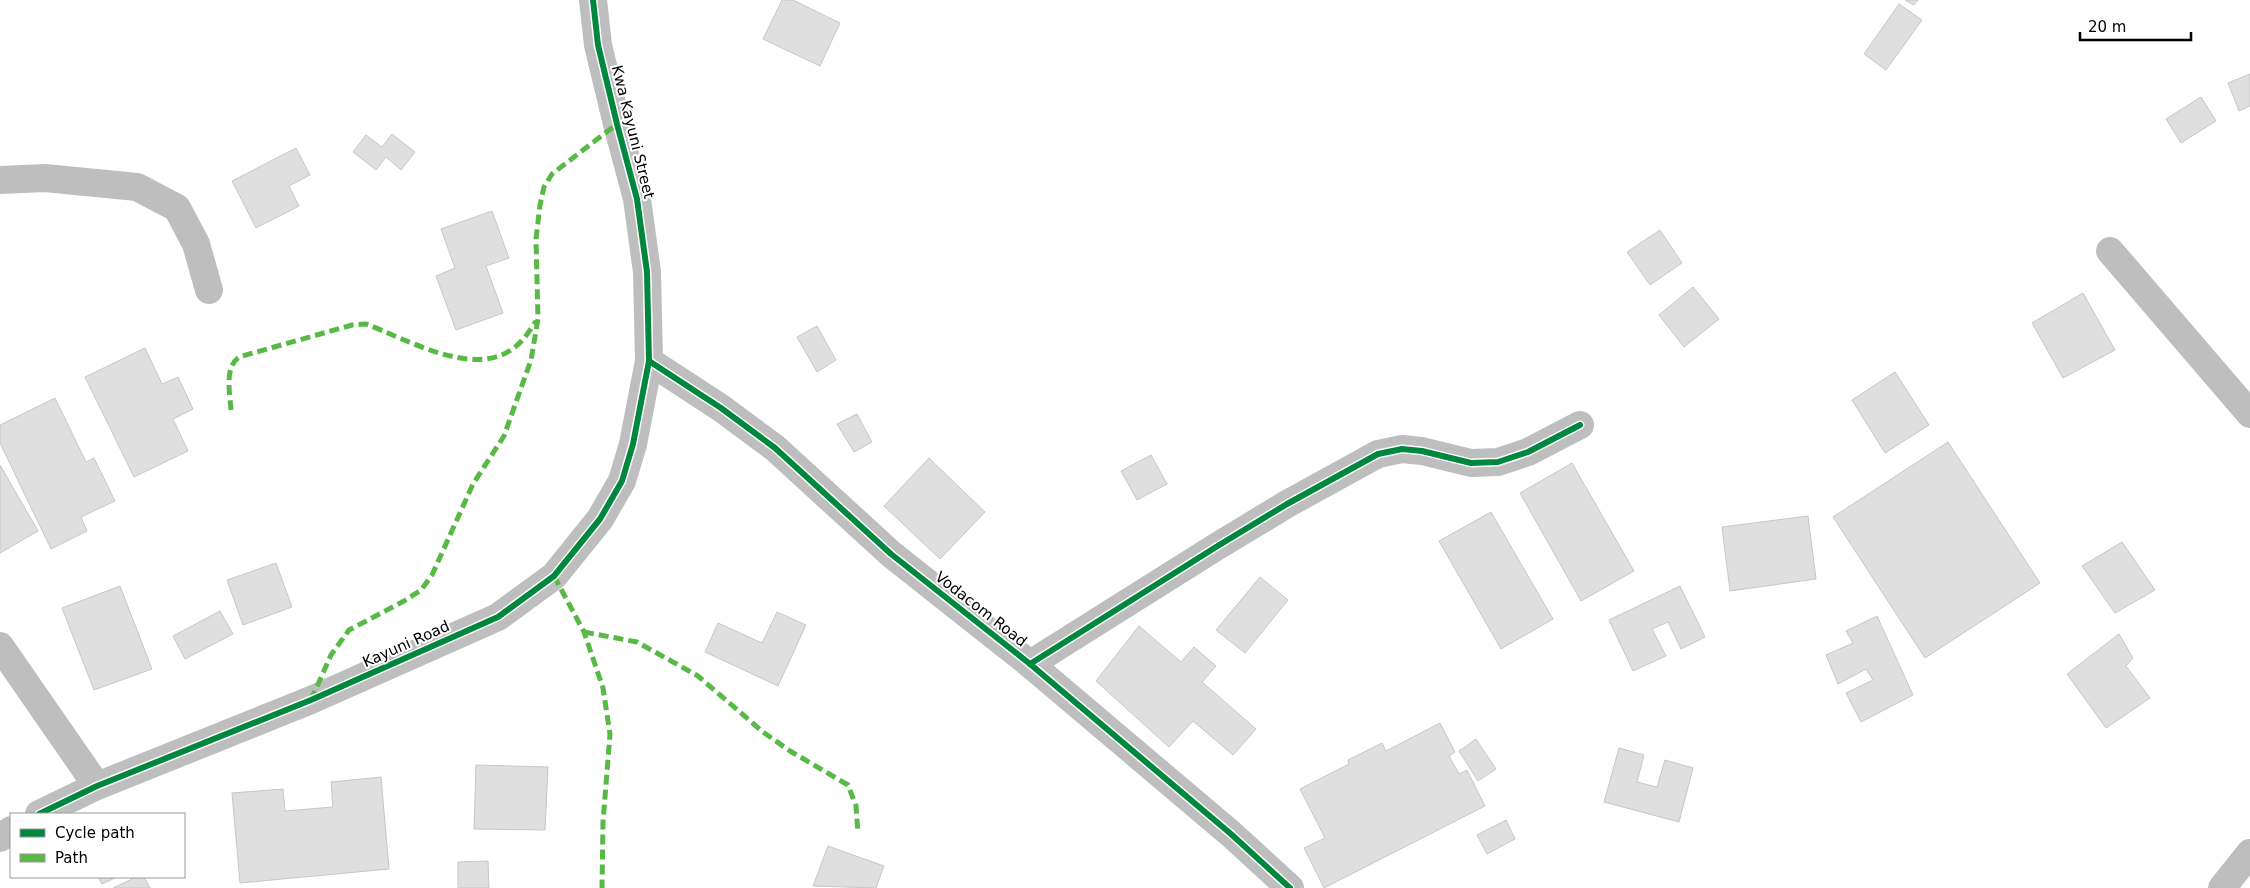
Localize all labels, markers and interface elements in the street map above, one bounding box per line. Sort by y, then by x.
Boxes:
scale bar [2080,10,2191,42]
text: 20 m [2088,18,2126,36]
street label: Kwa Kayuni Street [608,63,658,201]
street label: Vodacom Road [932,568,1030,650]
street label: Kayuni Road [360,617,452,671]
legend [10,813,185,878]
text: Cycle path [55,824,135,842]
text: Path [55,849,88,867]

